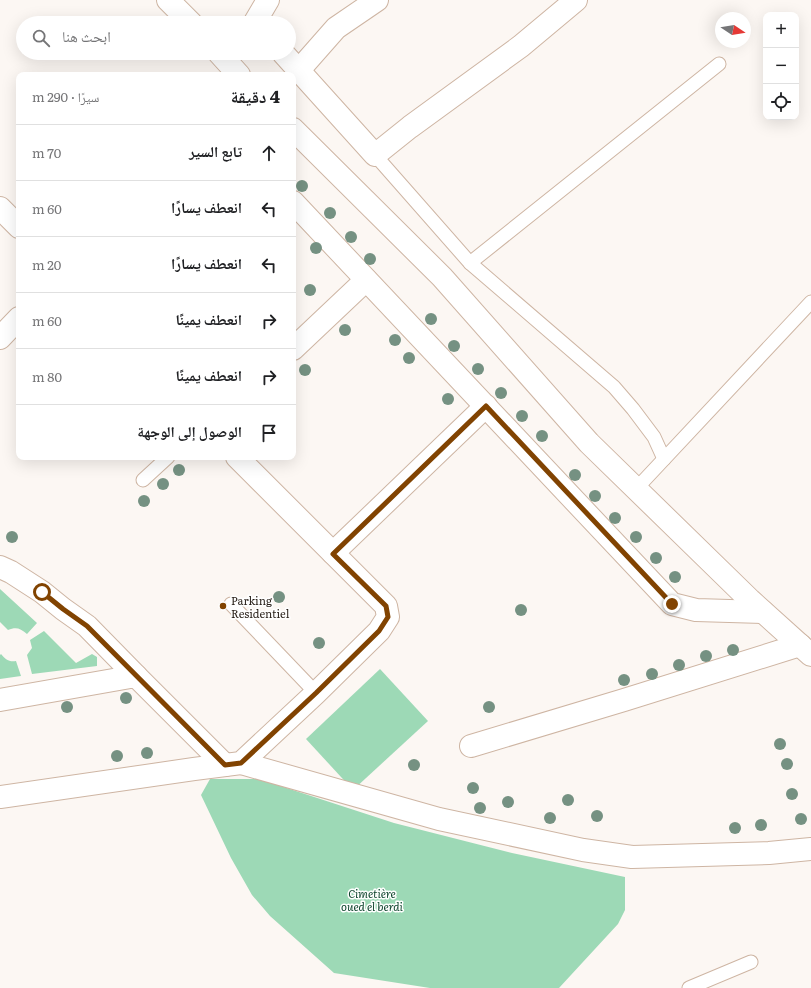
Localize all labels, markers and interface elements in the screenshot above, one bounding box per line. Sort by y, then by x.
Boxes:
north arrow [715,12,751,48]
map controls [763,12,799,120]
button: + [763,12,799,48]
search box [16,16,296,60]
text: ابحث هنا [62,24,111,47]
icon: search [30,27,52,49]
button: − [763,48,799,84]
text: 4 دقيقة [231,83,280,108]
button: locate [763,84,799,120]
text: سيرًا · 290 m [32,87,99,106]
text: تابع السير [189,139,242,162]
icon: ahead [258,142,280,164]
text: 70 m [32,143,61,162]
text: انعطف يسارًا [171,195,242,218]
icon: left [258,198,280,220]
text: 60 m [32,199,62,218]
text: انعطف يسارًا [171,251,242,274]
icon: left [258,254,280,276]
text: 20 m [32,255,61,274]
text: انعطف يمينًا [175,307,242,330]
icon: right [258,310,280,332]
text: 60 m [32,311,62,330]
text: انعطف يمينًا [175,363,242,386]
icon: right [258,366,280,388]
text: 80 m [32,367,62,386]
text: الوصول إلى الوجهة [137,419,242,442]
icon: arrive [258,422,280,444]
route start [33,583,51,601]
place label: Parking Residentiel [231,592,290,621]
route end [663,595,681,613]
marker: Parking Residentiel [218,601,228,611]
park label: Cimetière oued el berdi [341,885,404,914]

